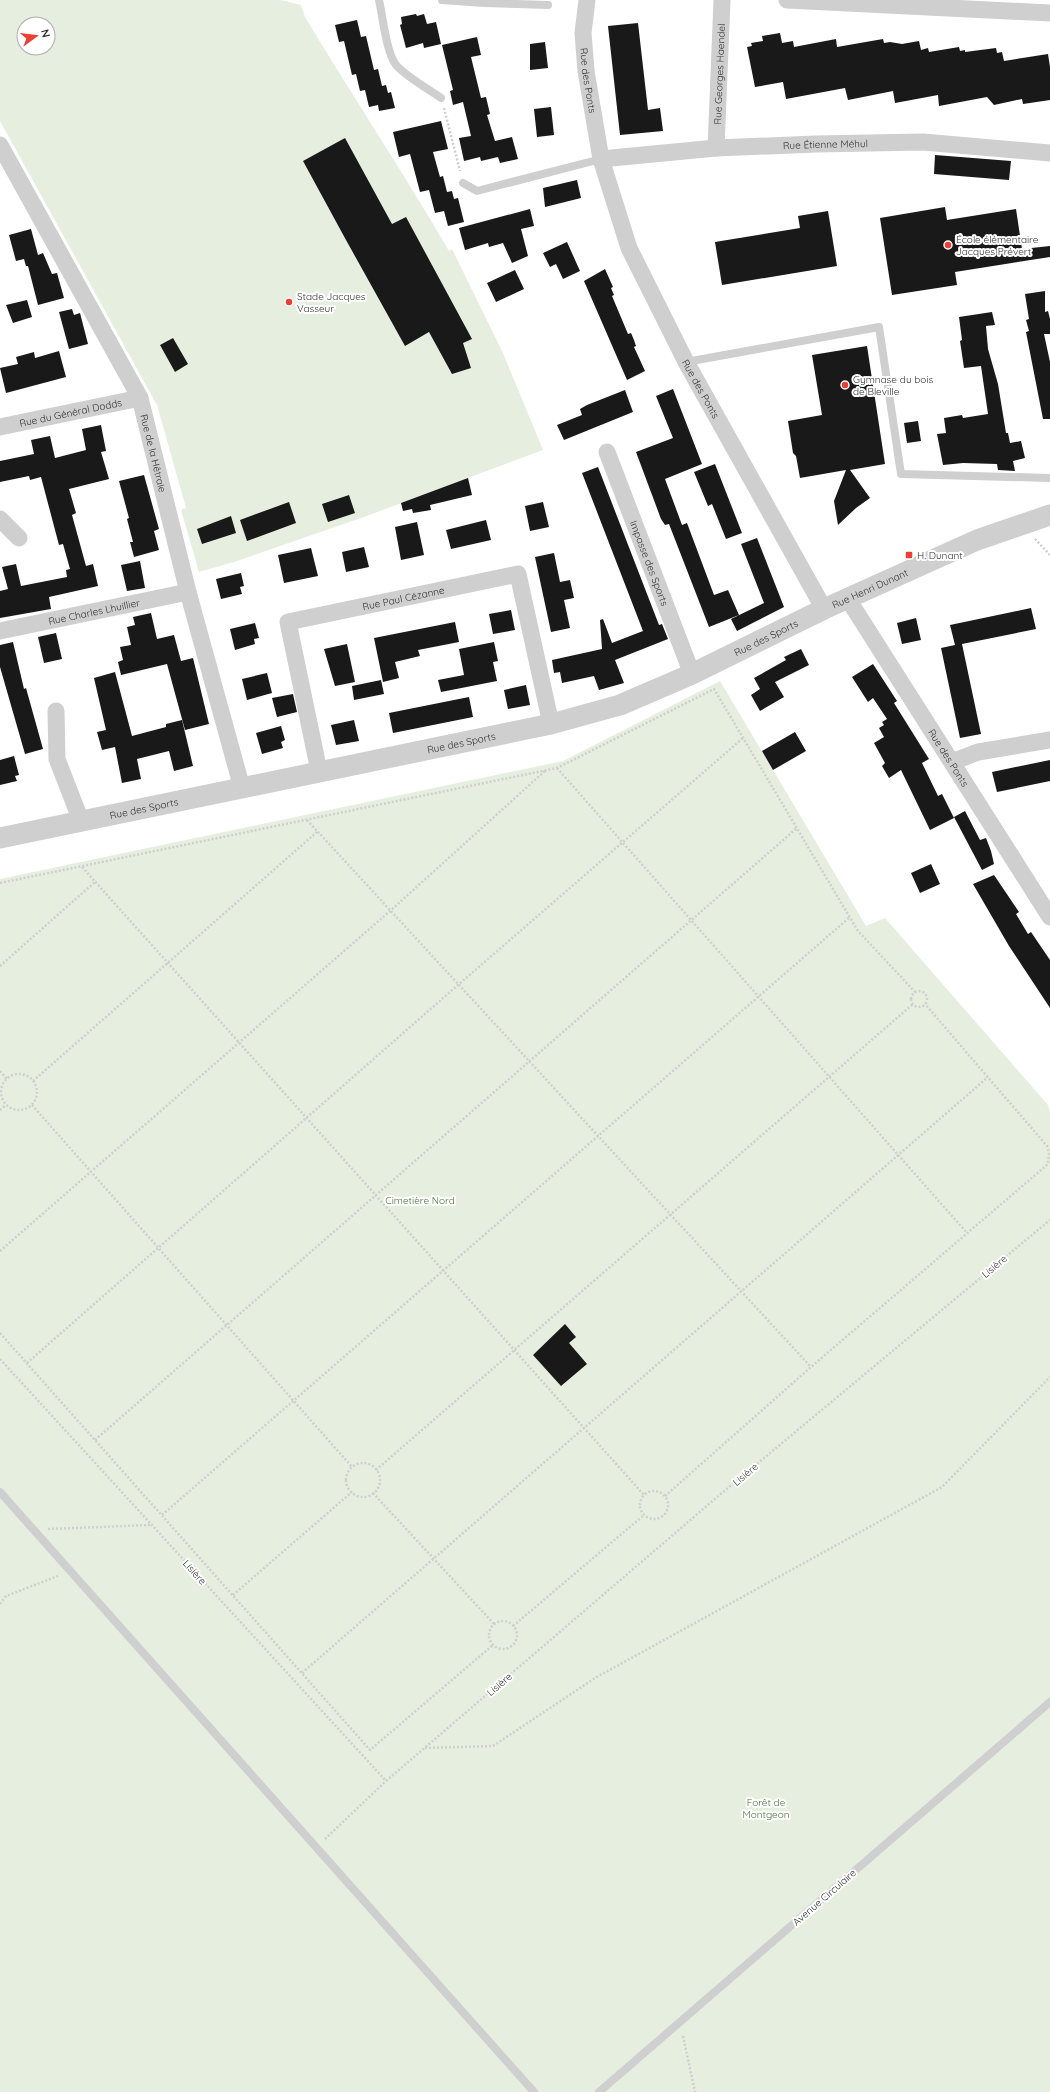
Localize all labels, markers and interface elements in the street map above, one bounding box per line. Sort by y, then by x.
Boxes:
north arrow [16,16,56,56]
street label: Rue Georges Haendel [711,23,728,125]
text: N [38,28,53,39]
street label: Rue des Ponts [577,47,599,114]
street label: Rue Étienne Méhul [783,137,868,152]
place label: École élémentaire Jacques Prévert [956,233,1039,258]
marker: École élémentaire Jacques Prévert [943,240,953,250]
place label: Stade Jacques Vasseur [297,290,366,315]
marker: Stade Jacques Vasseur [284,297,294,307]
street label: Rue des Ponts [679,357,722,421]
place label: Gymnase du bois de Bleville [853,373,934,398]
marker: Gymnase du bois de Bleville [840,380,850,390]
street label: Rue du Général Dodds [18,396,123,430]
street label: Rue de la Hêtraie [137,413,169,494]
street label: Impasse des Sports [627,519,671,608]
place label: H. Dunant [917,549,963,562]
marker: H. Dunant [904,550,914,560]
street label: Rue Henri Dunant [830,566,911,612]
street label: Rue Paul Cézanne [361,583,446,613]
street label: Rue Charles Lhuillier [47,596,141,628]
street label: Rue des Sports [732,617,801,659]
street label: Rue des Ponts [925,727,972,789]
street label: Rue des Sports [426,730,497,756]
street label: Rue des Sports [109,795,180,822]
park label: Cimetière Nord [385,1194,455,1207]
street label: Lisière [979,1252,1010,1281]
street label: Lisière [730,1460,761,1489]
street label: Lisière [180,1557,209,1588]
street label: Lisière [484,1670,515,1699]
park label: Forêt de Montgeon [743,1796,789,1821]
street label: Avenue Circulaire [790,1866,859,1928]

